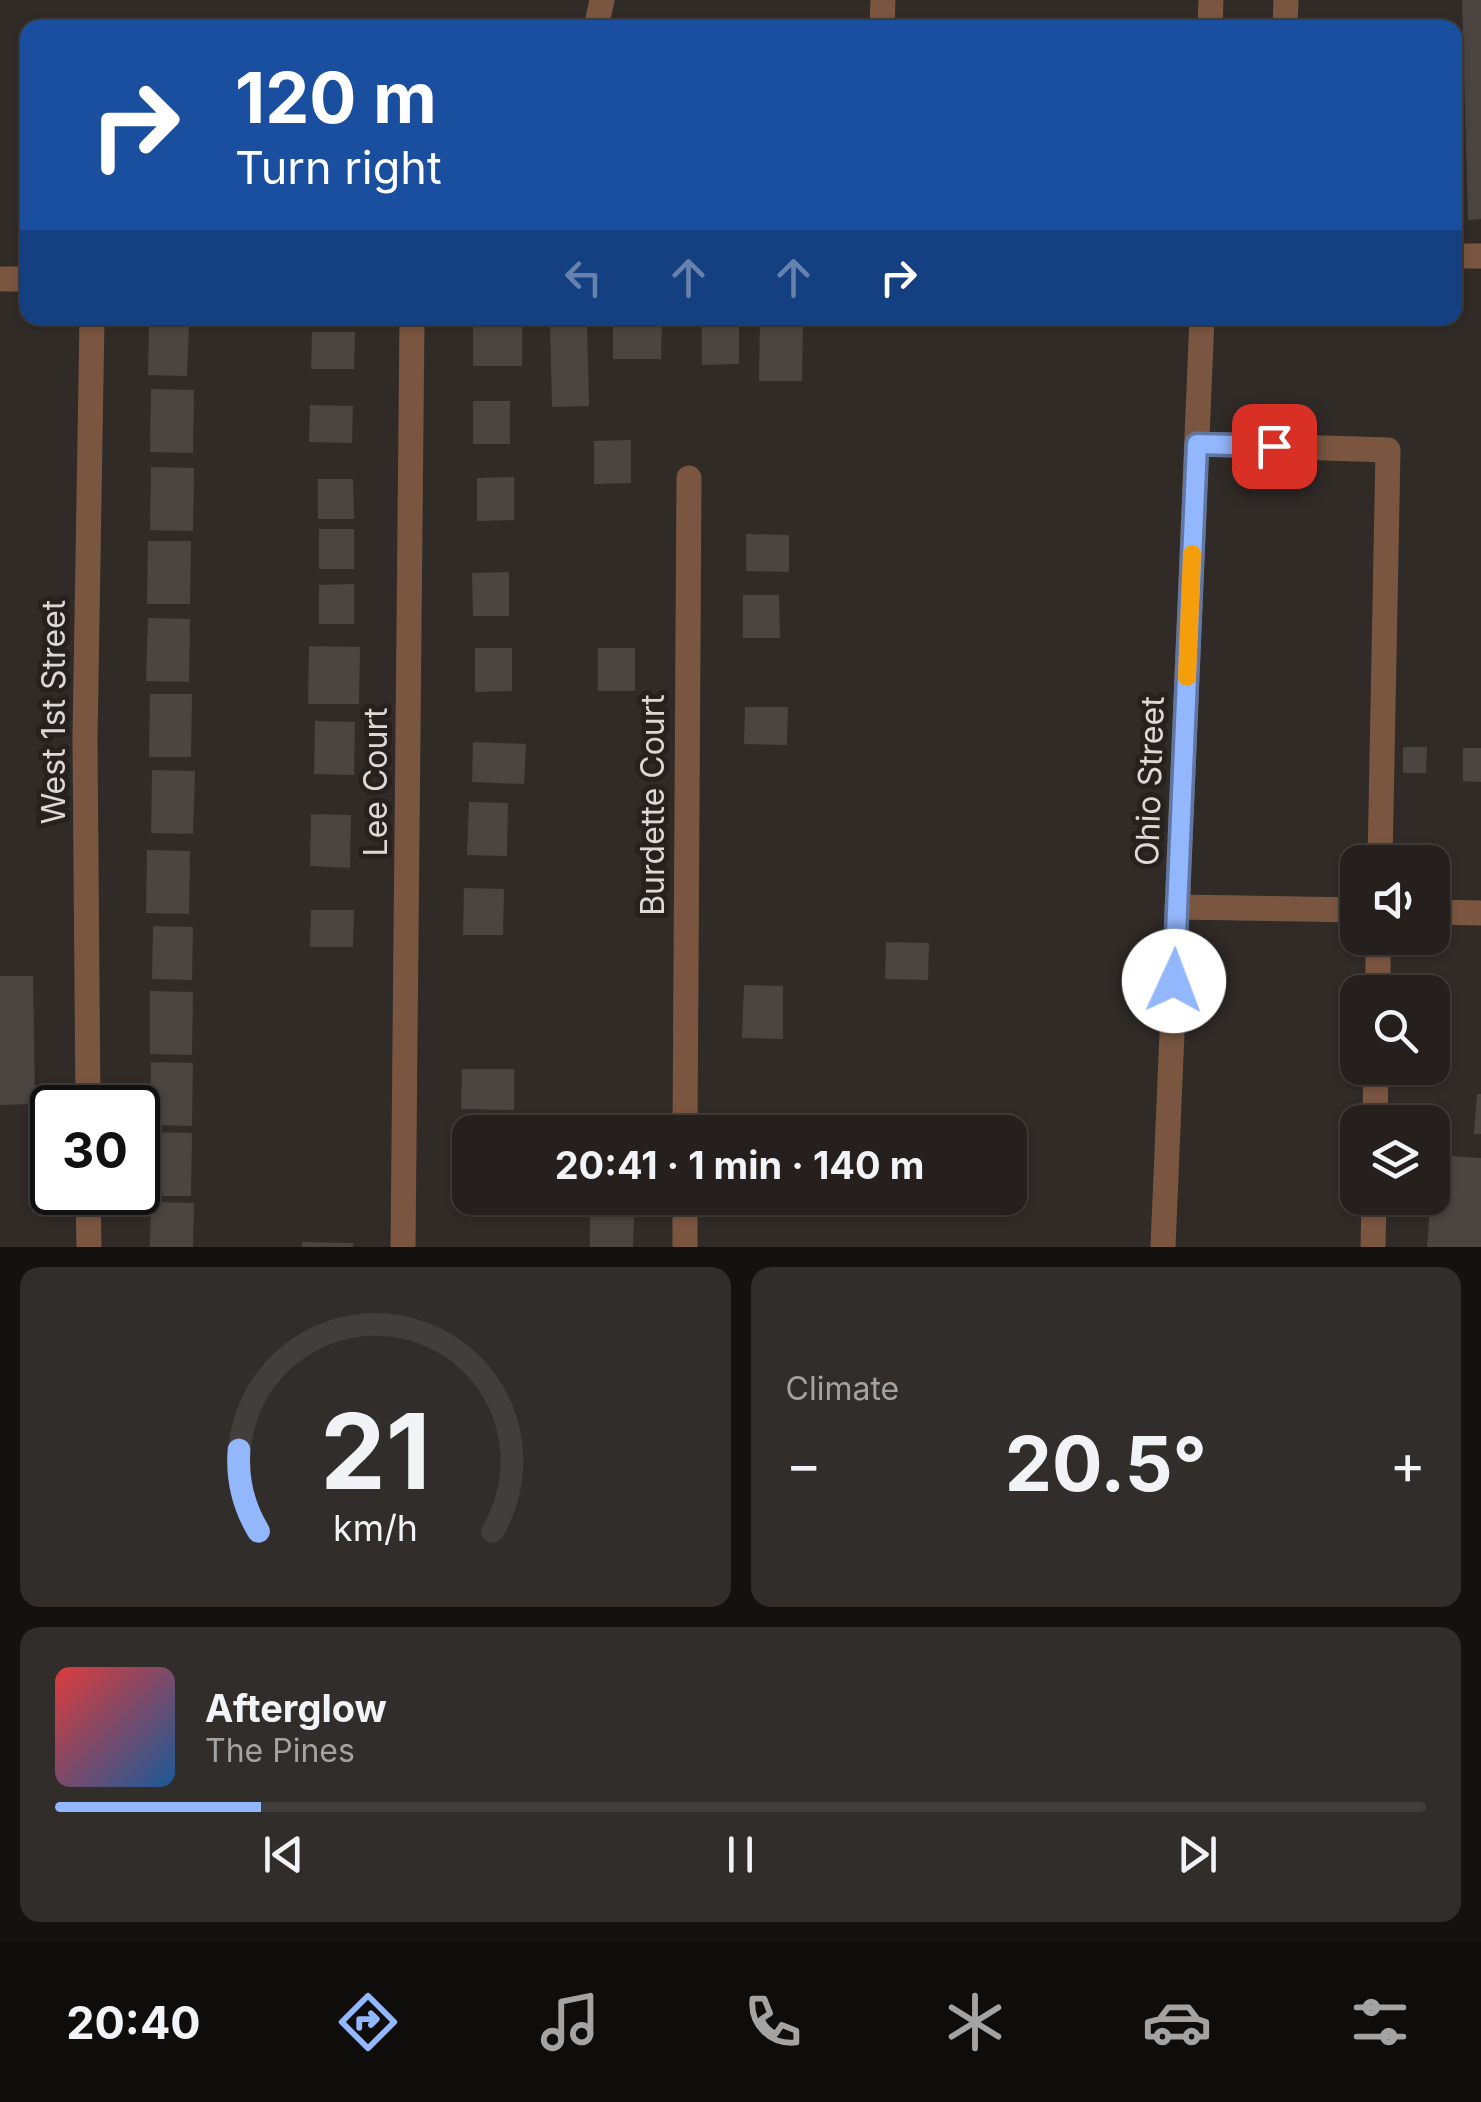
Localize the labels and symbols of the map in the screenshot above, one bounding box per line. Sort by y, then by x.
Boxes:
pin [1232,404,1317,489]
street label: West 1st Street [34,600,73,824]
street label: Burdette Court [633,694,672,916]
street label: Ohio Street [1127,696,1172,866]
street label: Lee Court [356,708,395,856]
position arrow [1122,929,1226,1033]
speed limit sign: 30 [30,1085,160,1215]

